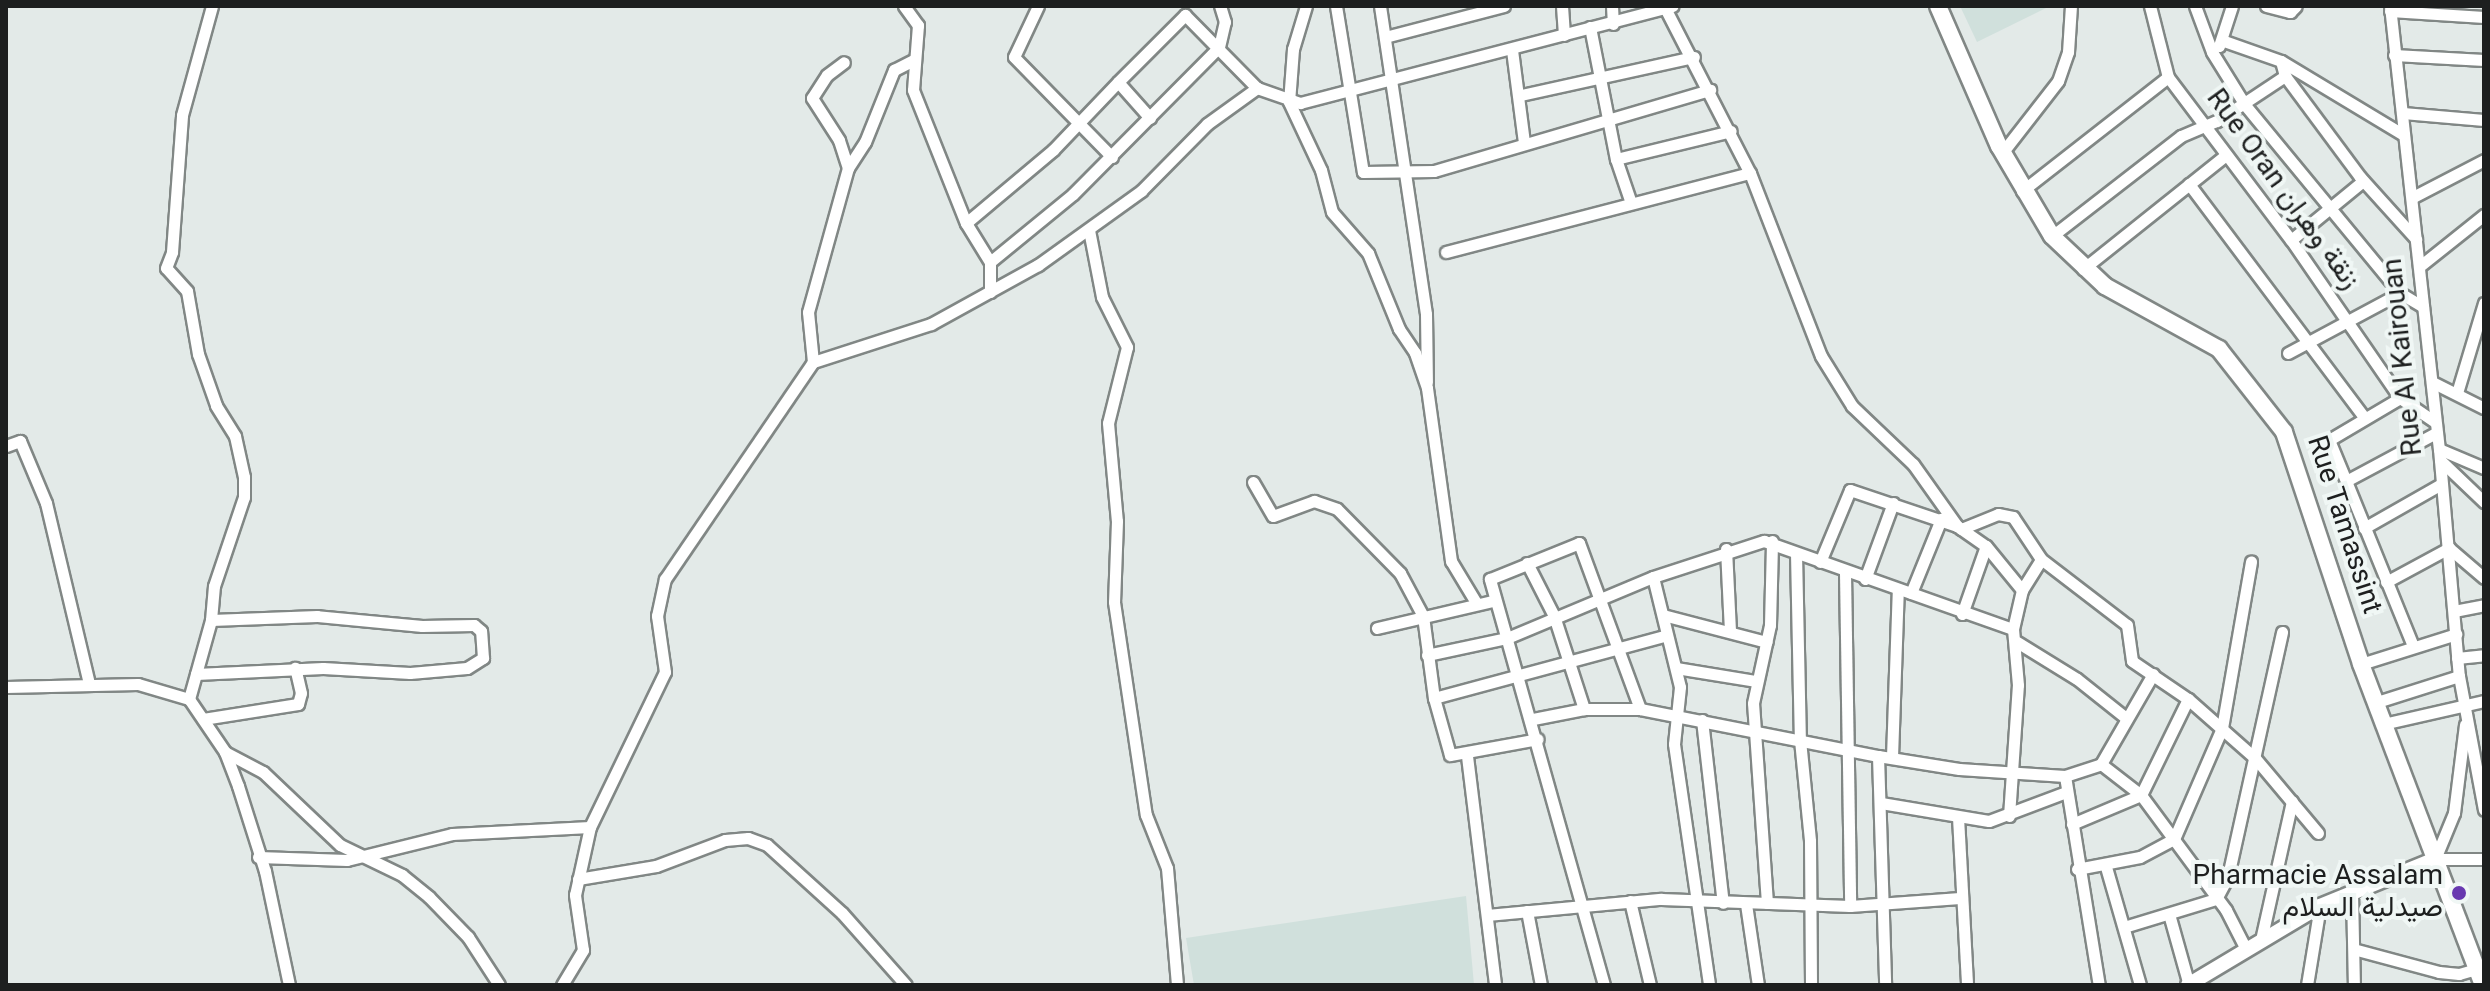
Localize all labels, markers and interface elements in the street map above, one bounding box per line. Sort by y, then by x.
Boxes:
street label: Rue Oran زنقة وهران [2198,83,2366,297]
street label: Rue Al Kairouan [2377,257,2431,457]
street label: Rue Tamassint [2298,432,2388,618]
place label: Pharmacie Assalam صيدلية السلام [2193,860,2443,926]
marker: Pharmacie Assalam صيدلية السلام [2450,884,2468,902]

